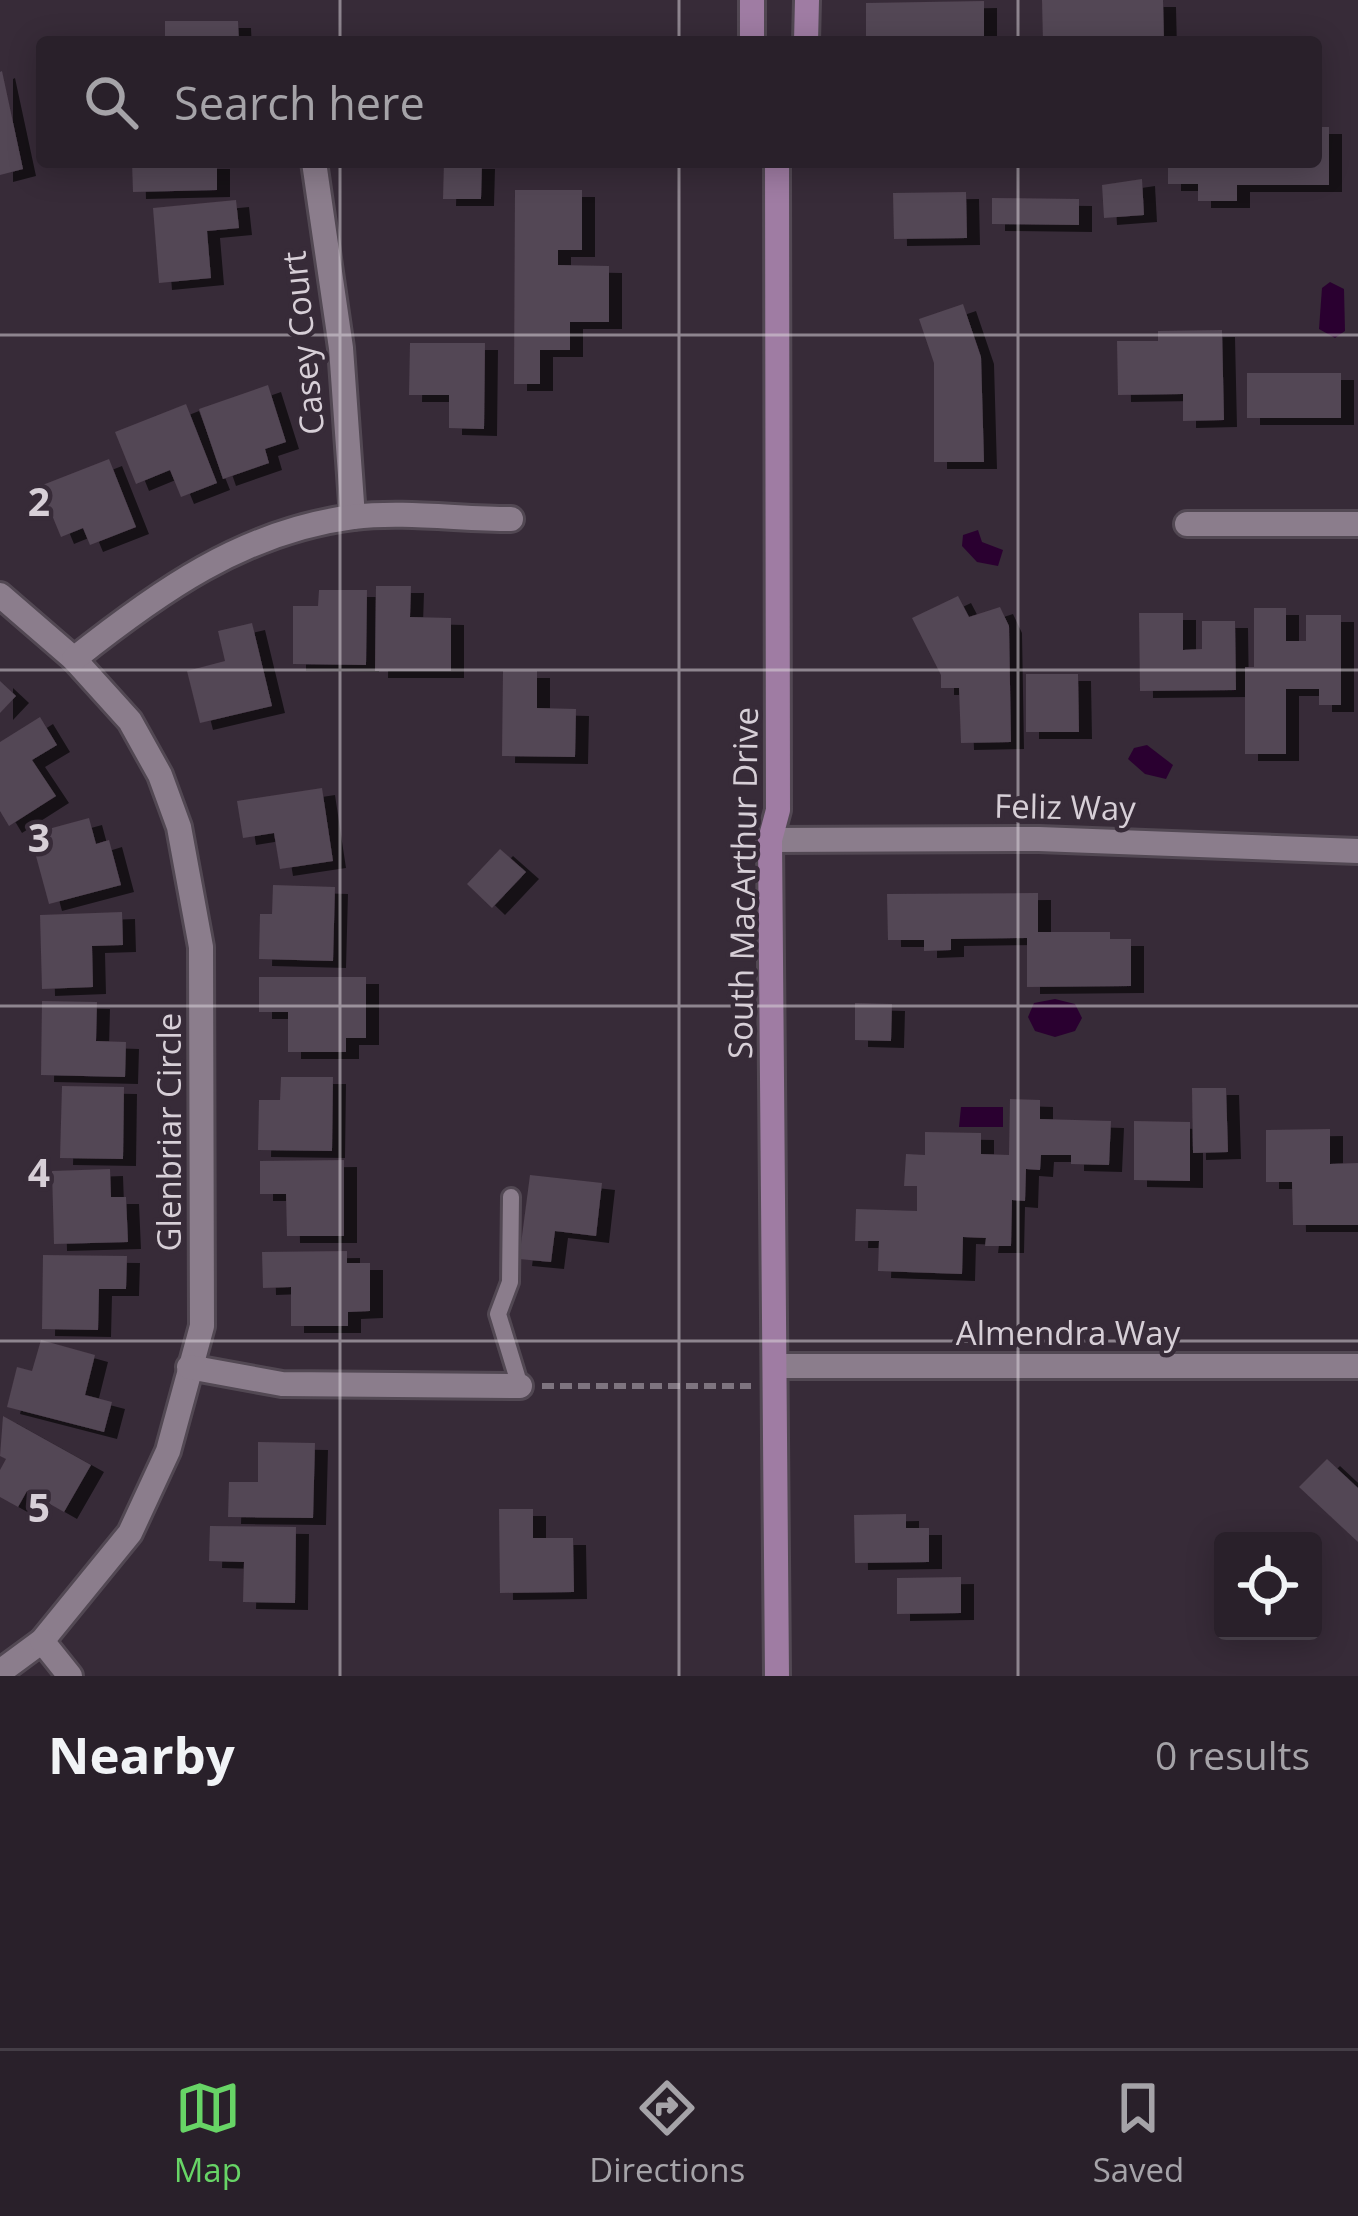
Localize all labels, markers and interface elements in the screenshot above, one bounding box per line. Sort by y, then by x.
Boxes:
search box [36,36,1322,168]
icon: search [78,69,144,135]
text: Search here [174,72,425,133]
street label: Casey Court [270,249,335,437]
text: 2 [28,474,50,527]
street label: South MacArthur Drive [717,707,768,1059]
street label: Feliz Way [994,783,1137,830]
text: 3 [28,810,50,863]
street label: Glenbriar Circle [146,1013,191,1251]
text: 4 [28,1145,50,1198]
street label: Almendra Way [956,1310,1181,1355]
text: 5 [28,1480,50,1533]
map controls [1214,1532,1322,1640]
button: locate [1214,1532,1322,1640]
text: Nearby [48,1719,235,1789]
text: 0 results [1155,1728,1310,1781]
tab: Map [174,2075,242,2192]
tab: Directions [589,2075,745,2192]
tab: Saved [1093,2075,1184,2192]

